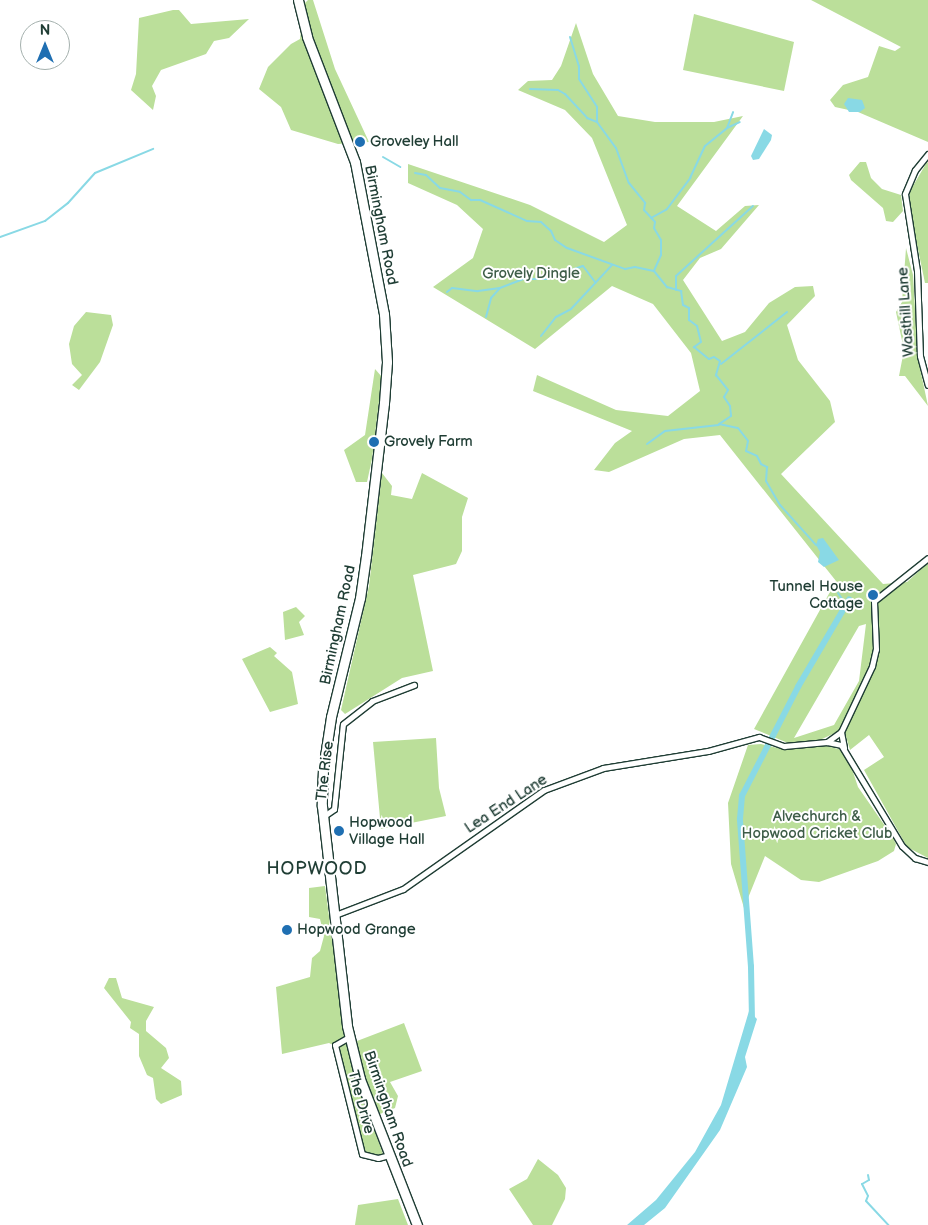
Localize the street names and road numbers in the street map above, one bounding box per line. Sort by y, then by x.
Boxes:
street label: Birmingham Road [361,164,401,286]
street label: Wasthill Lane [894,267,918,357]
street label: Birmingham Road [317,564,359,686]
street label: The Rise [312,740,338,802]
street label: Lea End Lane [461,771,551,837]
street label: Birmingham Road [360,1049,416,1169]
street label: The Drive [344,1068,378,1136]

